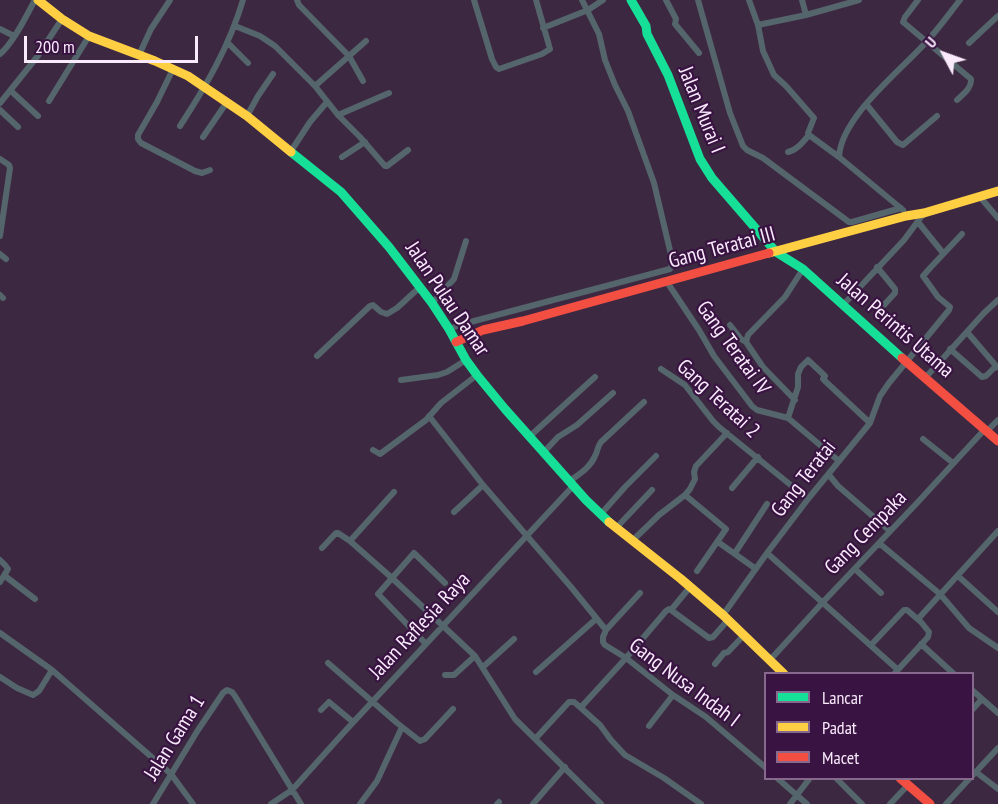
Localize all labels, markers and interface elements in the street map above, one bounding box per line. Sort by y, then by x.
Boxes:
scale bar [27,24,201,62]
north arrow [914,24,974,84]
text: U [920,33,941,52]
text: 200 m [35,35,75,58]
street label: Jalan Murai I [672,63,730,157]
street label: Gang Teratai III [666,222,778,274]
street label: Jalan Pulau Damar [399,237,495,361]
street label: Jalan Perintis Utama [831,268,959,384]
street label: Gang Teratai IV [691,296,775,400]
street label: Gang Teratai 2 [671,354,765,444]
street label: Gang Teratai [766,436,842,522]
street label: Gang Cempaka [820,486,912,580]
street label: Jalan Raflesia Raya [364,567,476,685]
street label: Gang Nusa Indah I [624,633,744,733]
legend [764,672,974,780]
text: Lancar [822,686,863,709]
street label: Jalan Gama 1 [139,691,211,785]
text: Padat [822,716,857,739]
text: Macet [822,746,859,769]

